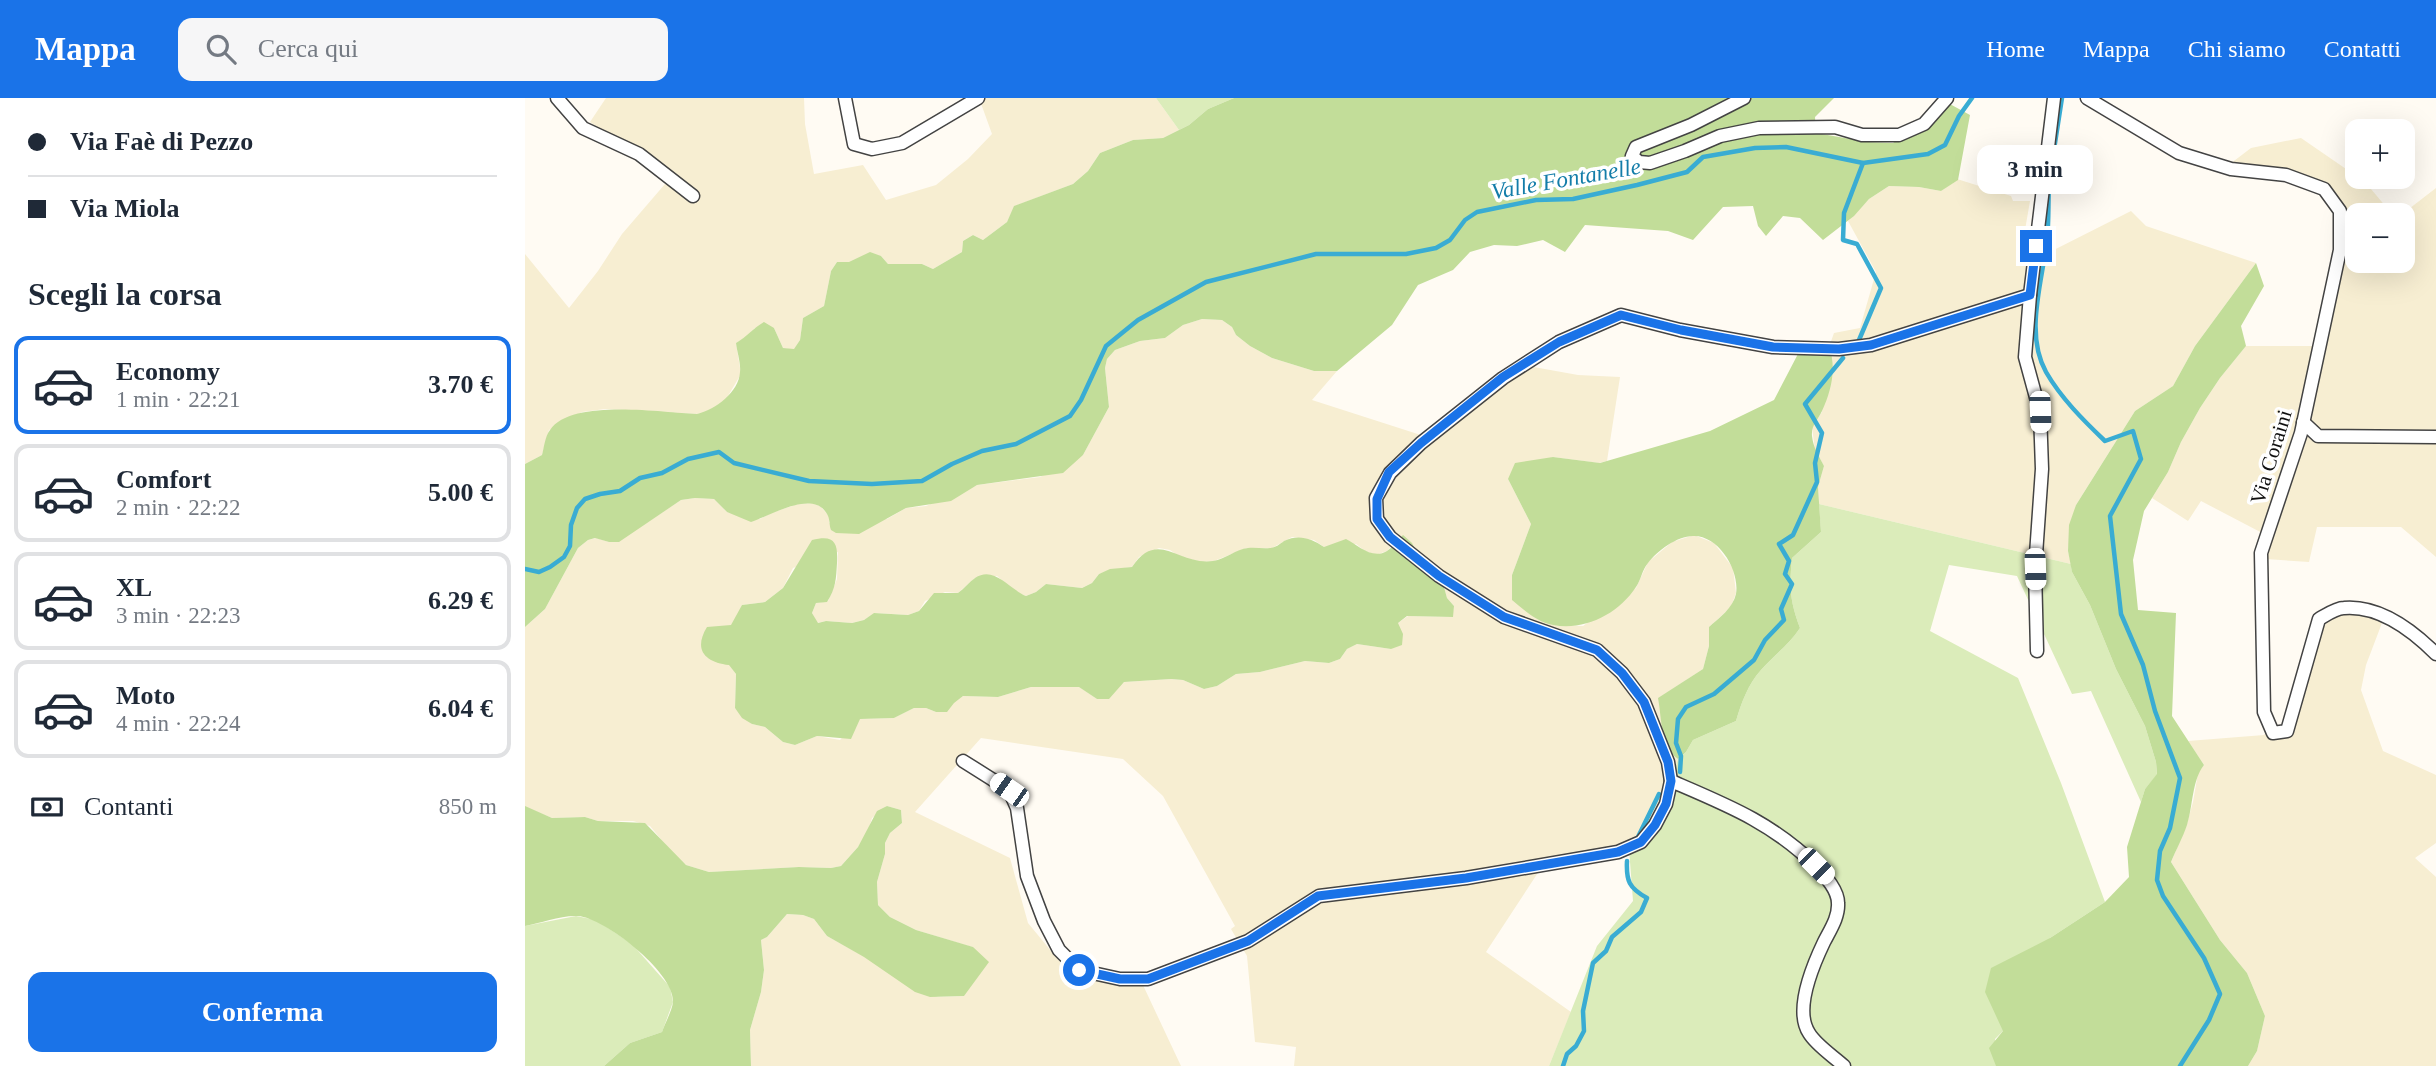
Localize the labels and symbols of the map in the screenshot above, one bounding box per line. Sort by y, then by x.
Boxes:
callout: 3 min [1978,144,2094,194]
water label: Valle Fontanelle [1489,154,1643,204]
route end [2020,230,2052,262]
car [2029,391,2052,433]
street label: Via Coraini [2245,407,2297,507]
car [2024,548,2047,590]
car [986,769,1033,811]
car [1794,844,1839,888]
route start [1063,954,1095,986]

